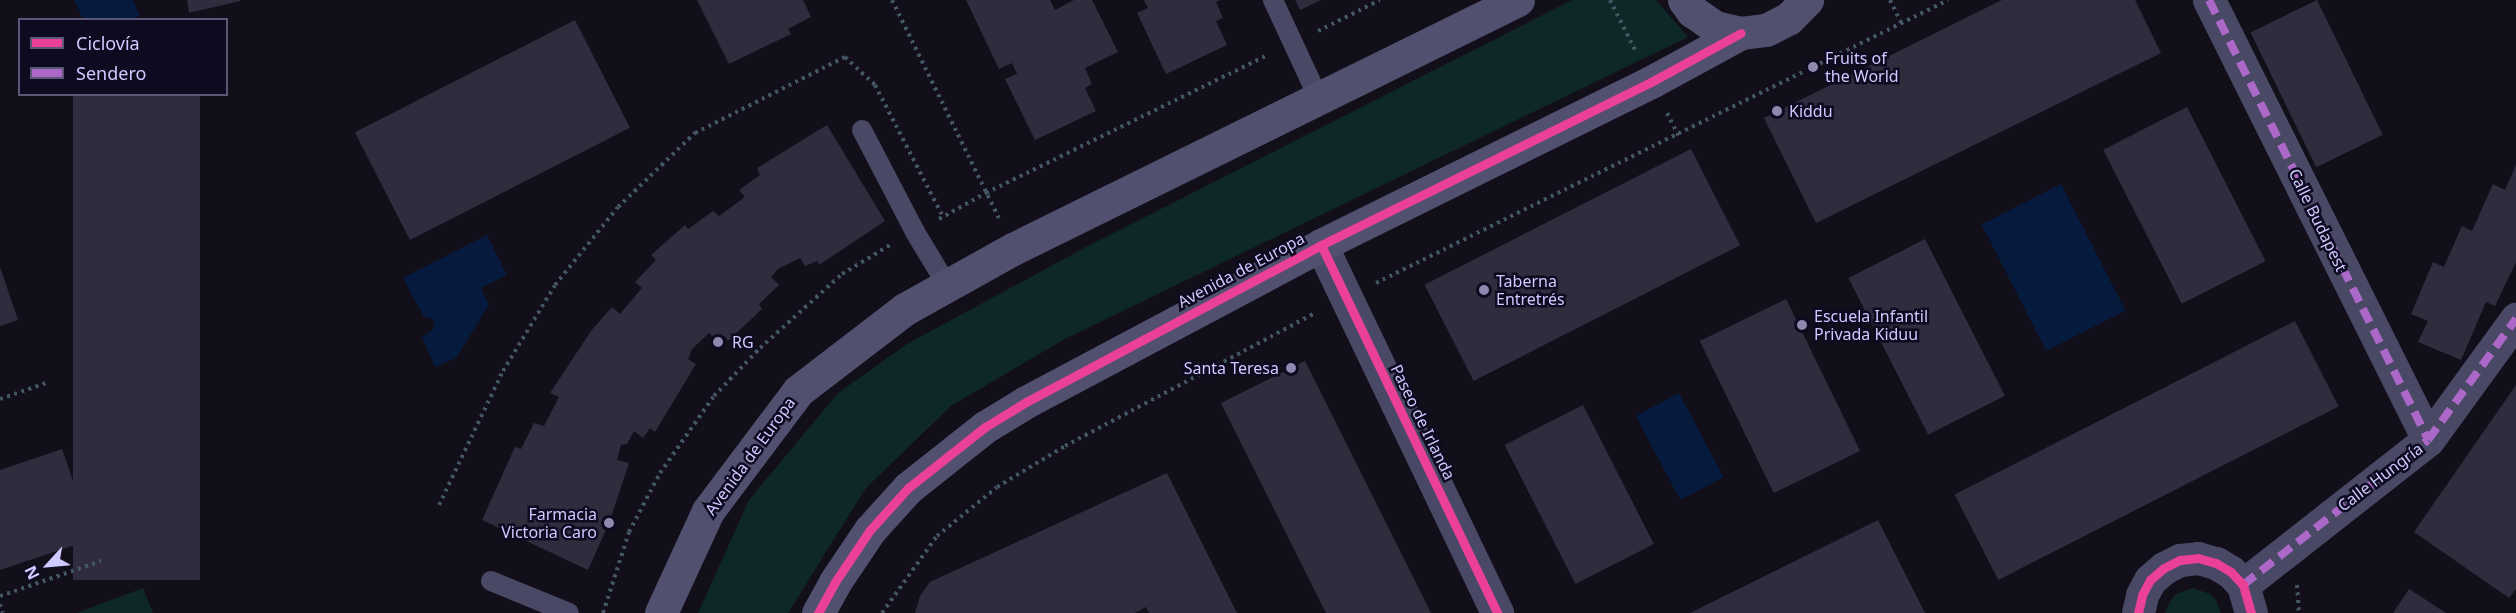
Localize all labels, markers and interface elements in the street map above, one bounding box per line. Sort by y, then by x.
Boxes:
legend [18,18,228,96]
text: Ciclovía [76,31,140,55]
place label: Fruits of the World [1825,48,1899,86]
marker: Fruits of the World [1806,60,1820,74]
text: Sendero [76,61,146,85]
place label: Kiddu [1789,101,1833,121]
marker: Kiddu [1770,104,1784,118]
street label: Calle Budapest [2285,165,2351,275]
street label: Avenida de Europa [1174,228,1308,312]
place label: Taberna Entretrés [1496,271,1565,309]
marker: Taberna Entretrés [1477,283,1491,297]
place label: Escuela Infantil Privada Kiduu [1814,306,1928,344]
marker: Escuela Infantil Privada Kiduu [1795,318,1809,332]
place label: RG [732,332,754,352]
marker: RG [709,333,727,351]
place label: Santa Teresa [1184,358,1279,378]
marker: Santa Teresa [1284,361,1298,375]
street label: Paseo de Irlanda [1387,361,1459,483]
street label: Avenida de Europa [701,393,799,519]
street label: Calle Hungría [2334,439,2426,515]
place label: Farmacia Victoria Caro [501,504,597,542]
marker: Farmacia Victoria Caro [602,516,616,530]
north arrow [18,535,78,595]
text: N [19,562,45,584]

